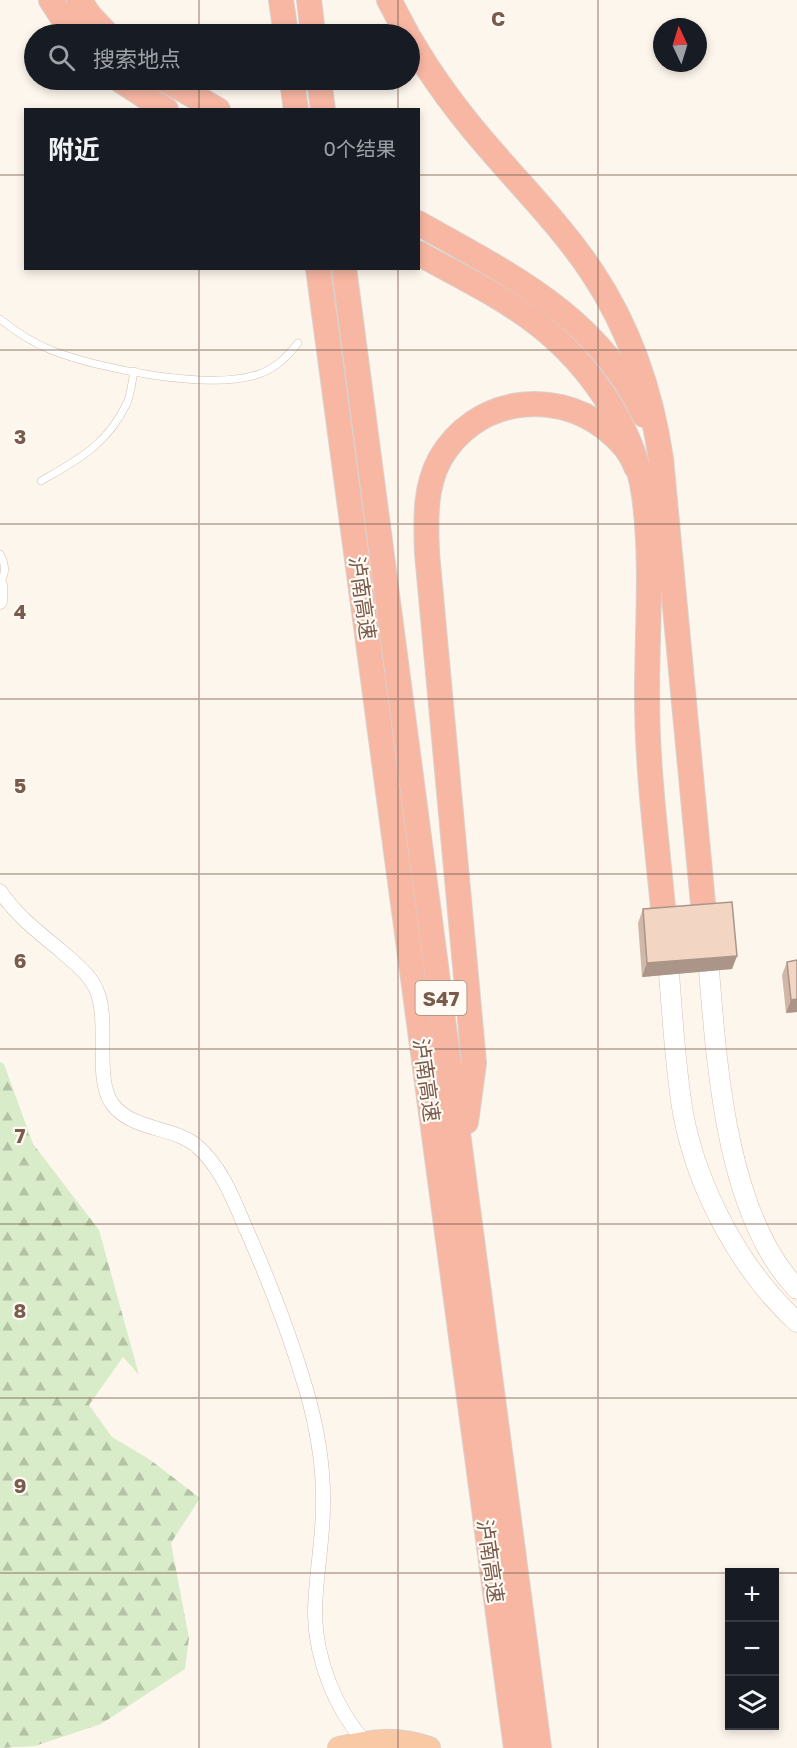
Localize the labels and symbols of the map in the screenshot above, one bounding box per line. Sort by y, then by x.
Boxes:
text: C [491,6,505,30]
north arrow [653,18,707,72]
text: 3 [14,424,26,448]
street label: 泸南高速 [344,555,382,641]
text: 4 [14,599,26,623]
text: 5 [14,773,26,797]
text: 6 [14,948,26,972]
road number: S47 [416,981,466,1015]
street label: 泸南高速 [408,1037,446,1123]
text: 7 [15,1123,26,1147]
text: 8 [14,1298,26,1322]
text: 9 [14,1473,26,1497]
street label: 泸南高速 [472,1518,510,1604]

